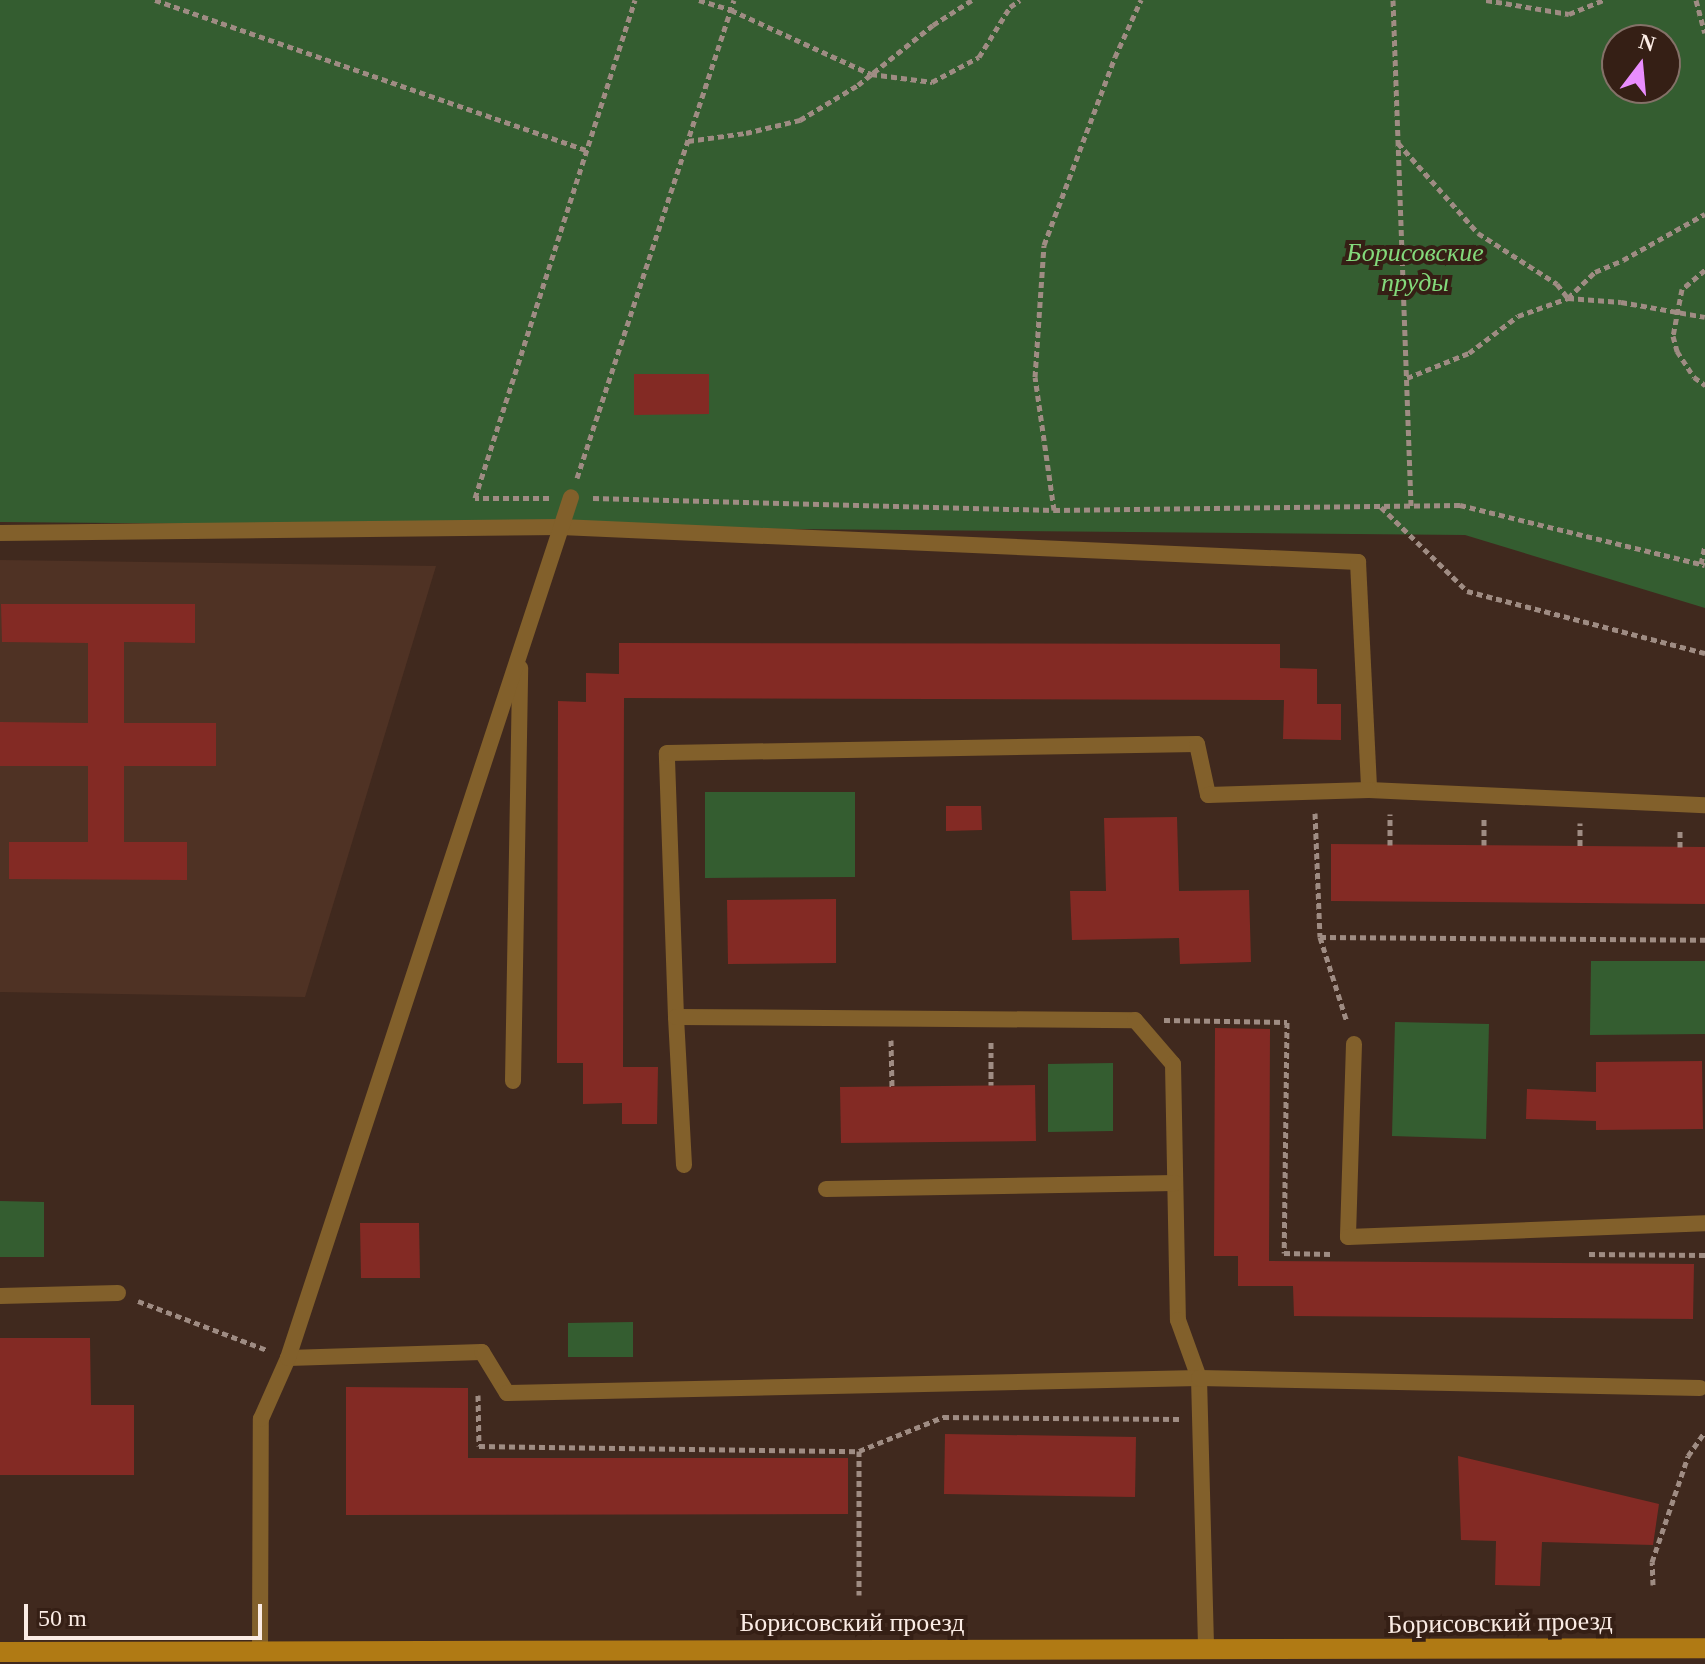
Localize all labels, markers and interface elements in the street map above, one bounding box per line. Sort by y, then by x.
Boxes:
north arrow [1601,24,1681,104]
text: N [1636,28,1658,57]
park label: Борисовские пруды [1346,237,1484,298]
scale bar [28,1588,266,1638]
text: 50 m [38,1605,87,1631]
street label: Борисовский проезд [1387,1605,1613,1641]
street label: Борисовский проезд [739,1607,965,1639]

